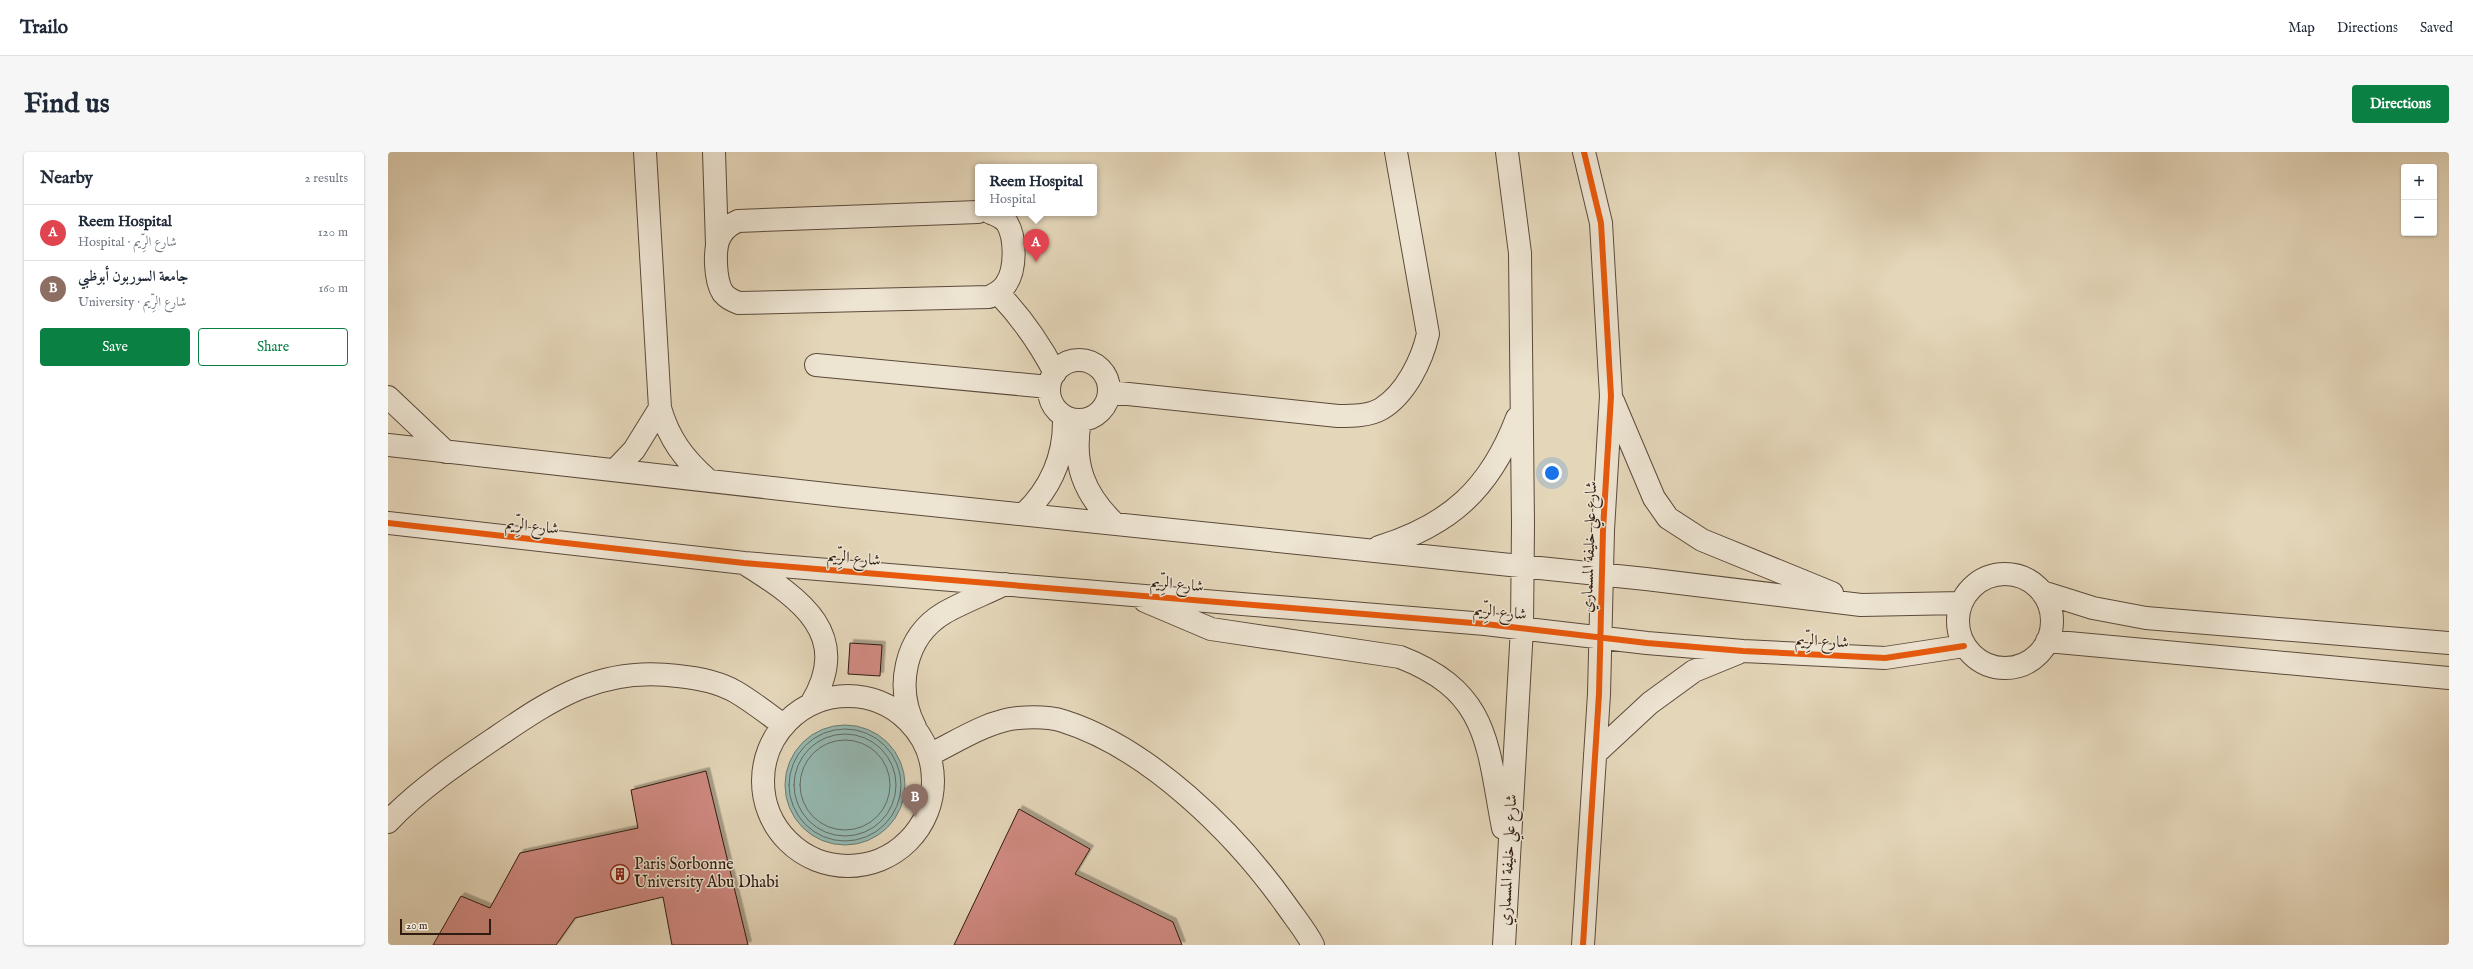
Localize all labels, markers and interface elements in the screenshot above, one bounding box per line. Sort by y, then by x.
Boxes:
text: Trailo [20,16,68,40]
text: Map [2288,19,2315,37]
text: Directions [2337,19,2398,37]
text: Saved [2420,19,2453,37]
button: Directions [2352,85,2449,123]
text: Find us [24,87,110,122]
popup [975,164,1097,216]
map controls [2401,164,2437,236]
button: + [2401,164,2437,200]
text: Nearby [40,168,93,189]
text: 2 results [304,170,348,187]
text: Reem Hospital [989,172,1083,191]
text: Hospital [989,191,1036,208]
button: − [2401,200,2437,236]
text: Reem Hospital [78,212,172,231]
text: A [49,224,57,241]
text: 120 m [318,224,348,241]
pin: A [1023,229,1049,262]
text: Hospital · شارع الرِّيم [78,234,177,251]
text: جامعة السوربون أبوظبي [78,267,188,286]
text: B [49,280,57,297]
text: 160 m [318,280,348,297]
text: University · شارع الرِّيم [78,294,187,311]
button: Save [40,328,190,366]
button: Share [198,328,348,366]
your location [1542,463,1562,483]
street label: شارع علي خليفة المسماري [1578,481,1606,613]
street label: شارع الرِّيم [504,511,560,543]
street label: شارع الرِّيم [826,544,882,574]
street label: شارع الرِّيم [1149,570,1205,600]
street label: شارع الرِّيم [1472,598,1528,628]
street label: شارع الرِّيم [1795,628,1849,656]
pin: B [902,784,928,817]
street label: شارع علي خليفة المسماري [1496,794,1526,927]
place label: Paris Sorbonne University Abu Dhabi [634,855,779,893]
building icon: Paris Sorbonne University Abu Dhabi [609,863,631,885]
scale bar [400,917,491,936]
text: 20 m [406,919,427,933]

